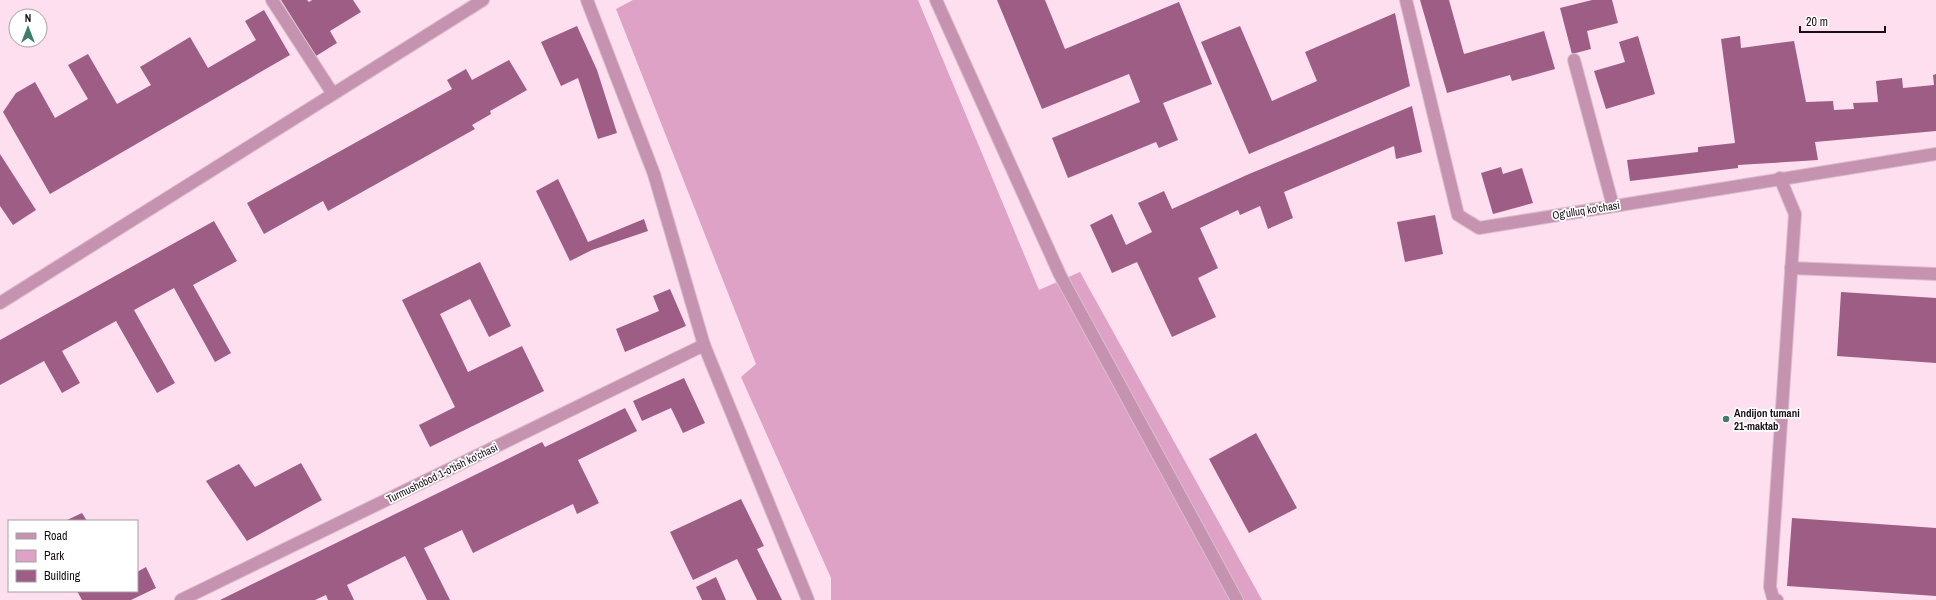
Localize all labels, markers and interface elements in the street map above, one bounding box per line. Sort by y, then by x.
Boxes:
north arrow [8,8,48,48]
scale bar [1800,8,1885,34]
text: N [25,11,31,25]
text: 20 m [1806,14,1828,30]
street label: Og'ulluq ko'chasi [1551,198,1621,222]
place label: Andijon tumani 21-maktab [1734,406,1800,433]
marker: Andijon tumani 21-maktab [1721,414,1731,424]
street label: Turmushobod 1-o'tish ko'chasi [384,440,500,506]
legend [8,520,138,592]
text: Road [44,528,68,544]
text: Park [44,548,64,564]
text: Building [44,568,81,584]

